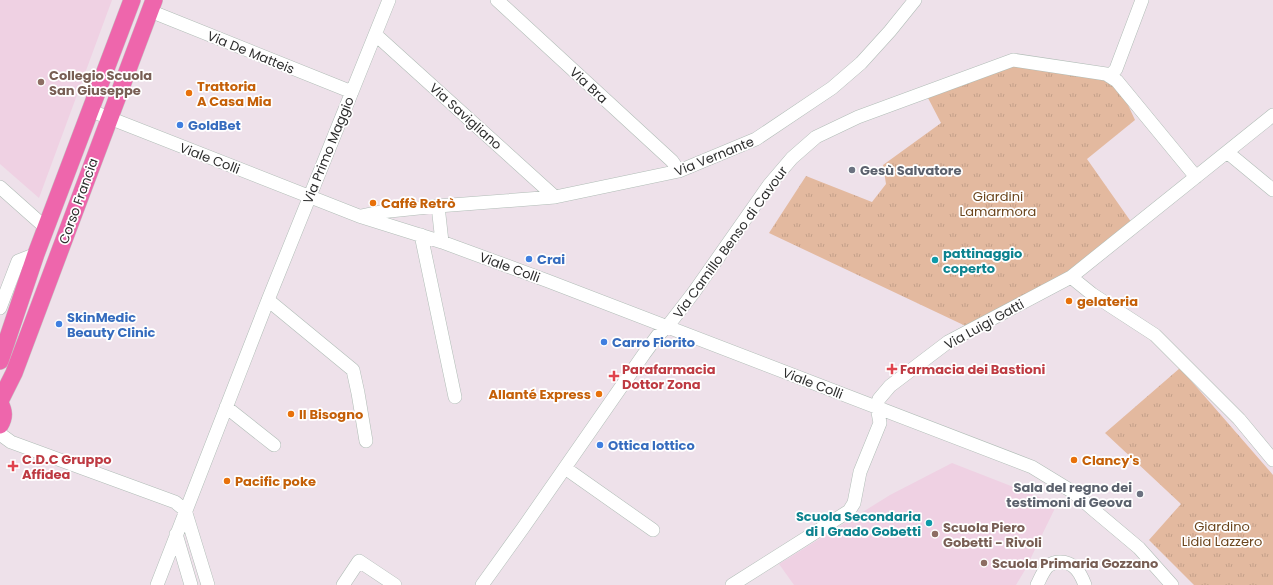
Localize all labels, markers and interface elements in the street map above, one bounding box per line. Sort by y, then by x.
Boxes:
street label: Via De Matteis [204,26,297,79]
street label: Via Bra [565,63,612,108]
place label: Collegio Scuola San Giuseppe [49,66,152,100]
marker: Collegio Scuola San Giuseppe [36,77,46,87]
place label: Trattoria A Casa Mia [197,77,272,111]
street label: Via Savigliano [425,79,506,154]
marker: Trattoria A Casa Mia [184,88,194,98]
street label: Via Primo Maggio [298,94,359,207]
place label: GoldBet [188,116,241,135]
marker: GoldBet [175,120,185,130]
street label: Via Vernante [672,132,757,181]
street label: Viale Colli [177,138,243,179]
street label: Corso Francia [54,156,103,247]
place label: Gesù Salvatore [860,161,961,180]
street label: Via Camillo Benso di Cavour [669,162,792,322]
marker: Gesù Salvatore [847,165,857,175]
park label: Giardini Lamarmora [960,187,1036,221]
place label: Caffè Retrò [381,194,455,213]
marker: Caffè Retrò [368,198,378,208]
place label: pattinaggio coperto [943,244,1022,278]
street label: Viale Colli [477,248,543,287]
place label: Crai [537,250,565,269]
marker: Crai [524,254,534,264]
marker: pattinaggio coperto [930,255,940,265]
place label: gelateria [1077,292,1138,311]
street label: Via Luigi Gatti [941,295,1028,354]
marker: gelateria [1064,296,1074,306]
place label: SkinMedic Beauty Clinic [67,308,156,342]
marker: SkinMedic Beauty Clinic [54,319,64,329]
place label: Carro Fiorito [612,333,695,352]
marker: Carro Fiorito [599,337,609,347]
place label: Parafarmacia Dottor Zona [622,360,716,394]
place label: Farmacia dei Bastioni [900,360,1046,379]
street label: Viale Colli [780,363,846,404]
marker: Farmacia dei Bastioni [887,364,897,374]
marker: Parafarmacia Dottor Zona [609,371,619,381]
place label: Allanté Express [489,385,591,404]
marker: Allanté Express [594,389,604,399]
place label: Il Bisogno [299,405,363,424]
marker: Il Bisogno [286,409,296,419]
place label: Ottica Iottico [608,436,695,455]
marker: Ottica Iottico [595,440,605,450]
place label: C.D.C Gruppo Affidea [22,450,112,484]
place label: Clancy's [1082,451,1140,470]
marker: Clancy's [1069,455,1079,465]
marker: C.D.C Gruppo Affidea [7,460,19,472]
place label: Pacific poke [235,472,316,491]
marker: Pacific poke [222,476,232,486]
place label: Sala del regno dei testimoni di Geova [1006,478,1132,512]
marker: Sala del regno dei testimoni di Geova [1135,489,1145,499]
place label: Scuola Secondaria di I Grado Gobetti [796,507,921,541]
park label: Giardino Lidia Lazzero [1182,517,1262,551]
marker: Scuola Secondaria di I Grado Gobetti [924,518,934,528]
place label: Scuola Piero Gobetti - Rivoli [943,518,1042,552]
marker: Scuola Piero Gobetti - Rivoli [930,529,940,539]
place label: Scuola Primaria Gozzano [992,554,1158,573]
marker: Scuola Primaria Gozzano [979,558,989,568]

